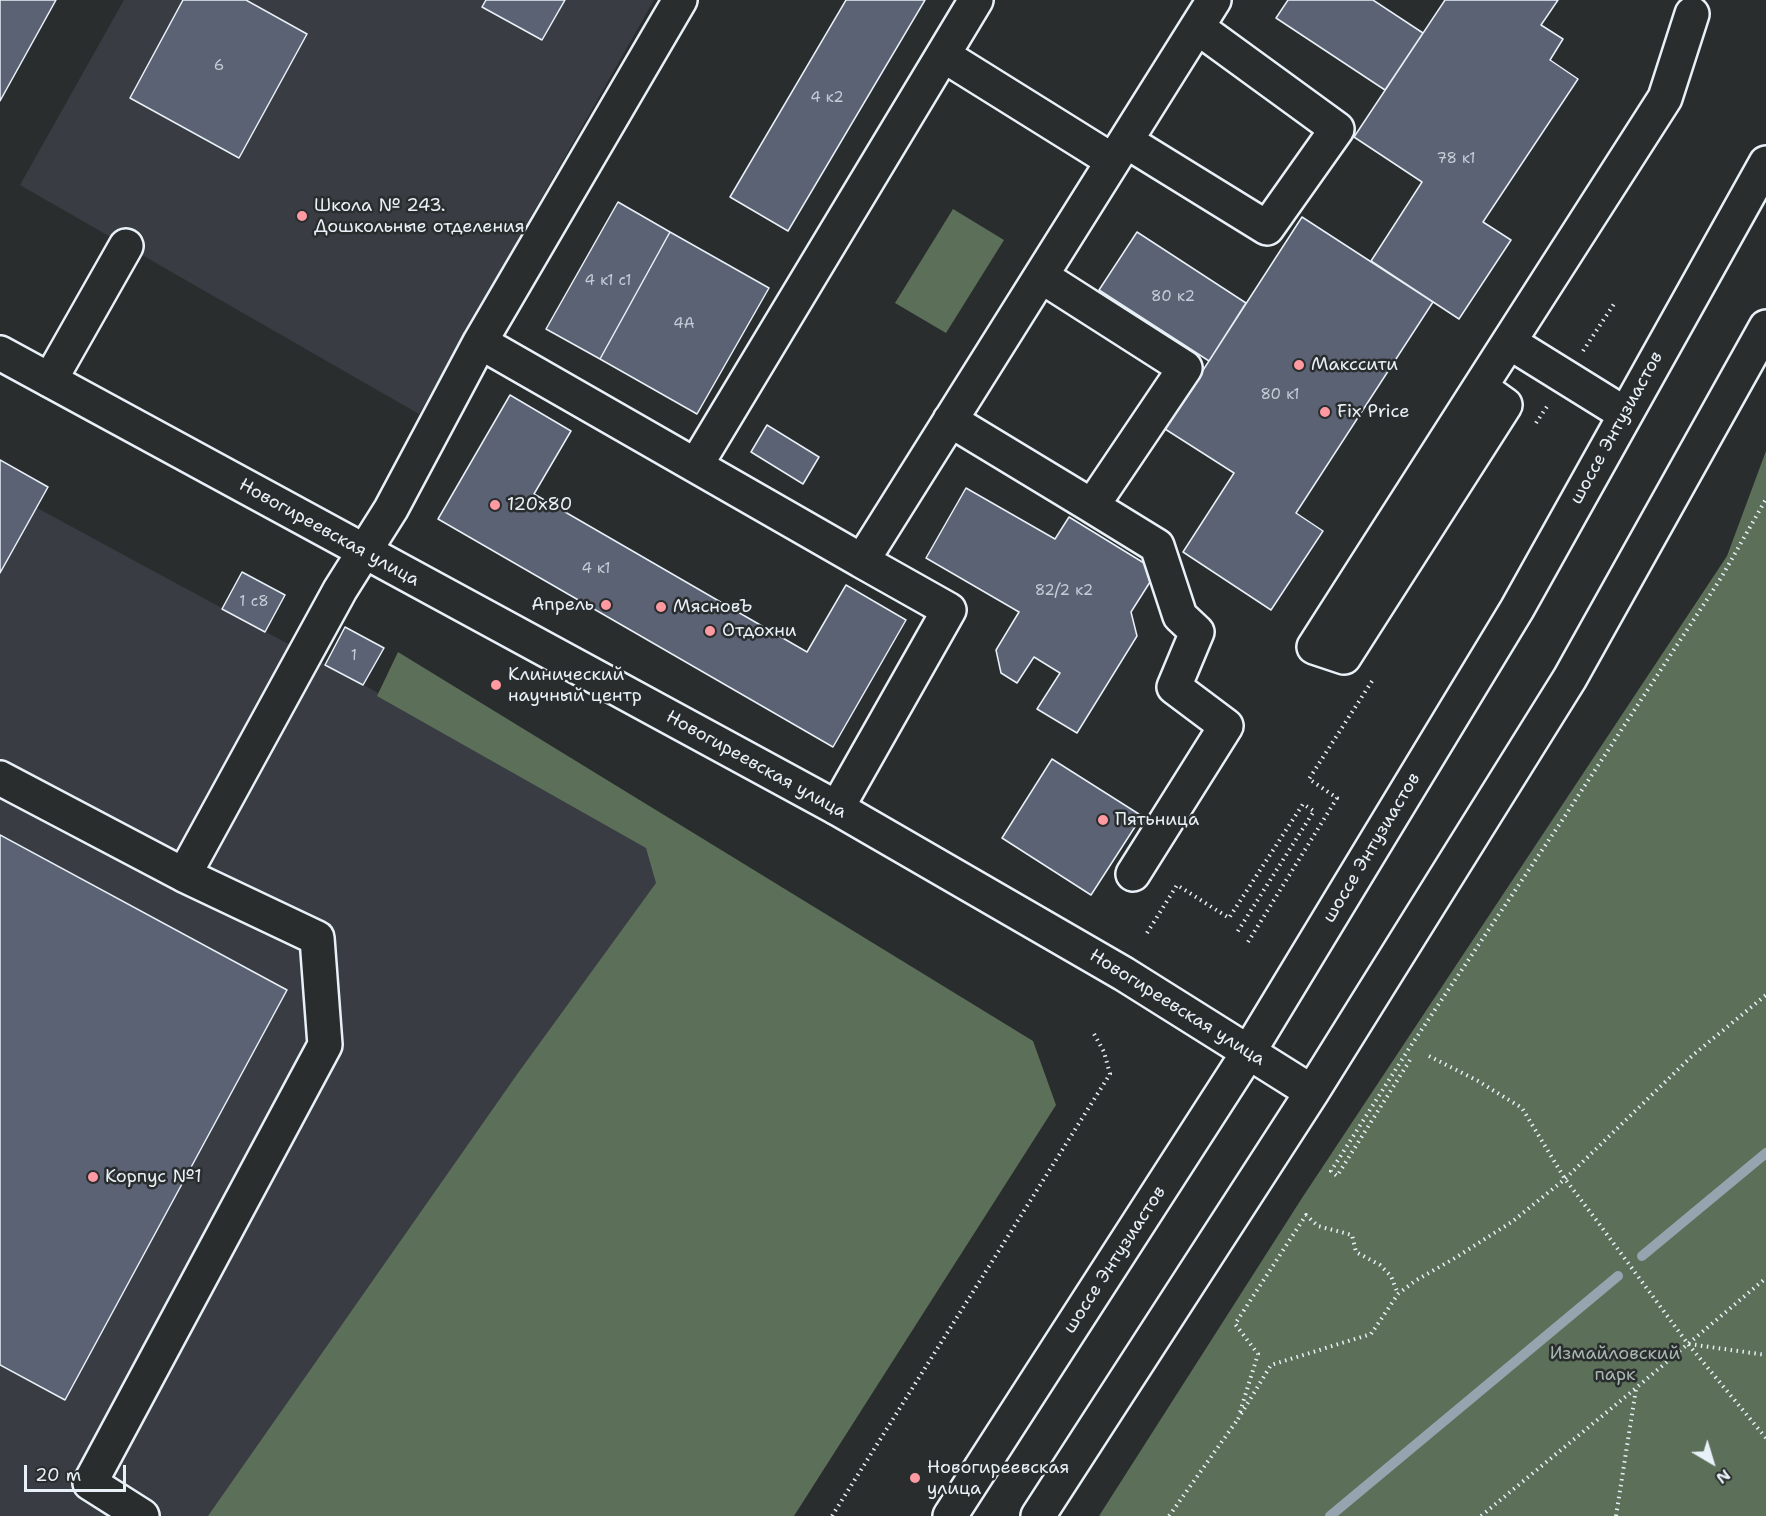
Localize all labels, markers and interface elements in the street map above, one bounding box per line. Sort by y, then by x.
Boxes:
house number: 6 [214,57,224,75]
house number: 4 к2 [810,89,844,107]
house number: 78 к1 [1437,150,1475,168]
place label: Школа № 243. Дошкольные отделения [314,195,525,238]
marker: Школа № 243. Дошкольные отделения [295,209,309,223]
house number: 4 к1 с1 [585,272,631,290]
house number: 80 к2 [1151,288,1195,306]
house number: 4А [673,315,695,333]
street label: шоссе Энтузиастов [1566,348,1668,508]
place label: Макссити [1311,354,1398,376]
marker: Макссити [1292,358,1306,372]
house number: 80 к1 [1260,386,1300,404]
place label: Fix Price [1337,401,1409,423]
marker: Fix Price [1318,405,1332,419]
street label: Новогиреевская улица [235,474,423,592]
place label: 120x80 [507,494,572,516]
marker: 120x80 [488,498,502,512]
house number: 4 к1 [582,560,610,578]
house number: 82/2 к2 [1035,582,1093,600]
house number: 1 c8 [239,593,269,611]
place label: Апрель [531,594,594,616]
place label: МясновЪ [673,596,752,618]
marker: Апрель [599,598,613,612]
marker: МясновЪ [654,600,668,614]
place label: Отдохни [722,620,796,642]
marker: Отдохни [703,624,717,638]
house number: 1 [351,647,357,665]
place label: Клинический научный центр [508,664,642,706]
marker: Клинический научный центр [489,678,503,692]
street label: Новогиреевская улица [662,706,850,824]
street label: шоссе Энтузиастов [1319,769,1425,927]
place label: Пятьница [1115,809,1199,831]
marker: Пятьница [1096,813,1110,827]
street label: Новогиреевская улица [1085,945,1269,1071]
place label: Корпус №1 [105,1166,202,1188]
marker: Корпус №1 [86,1170,100,1184]
street label: шоссе Энтузиастов [1059,1182,1171,1338]
park label: Измайловский парк [1550,1343,1680,1386]
north arrow [1682,1432,1742,1492]
scale bar [27,1453,129,1491]
place label: Новогиреевская улица [927,1457,1069,1500]
text: 20 m [35,1463,81,1487]
text: N [1712,1464,1735,1489]
marker: Новогиреевская улица [908,1471,922,1485]

